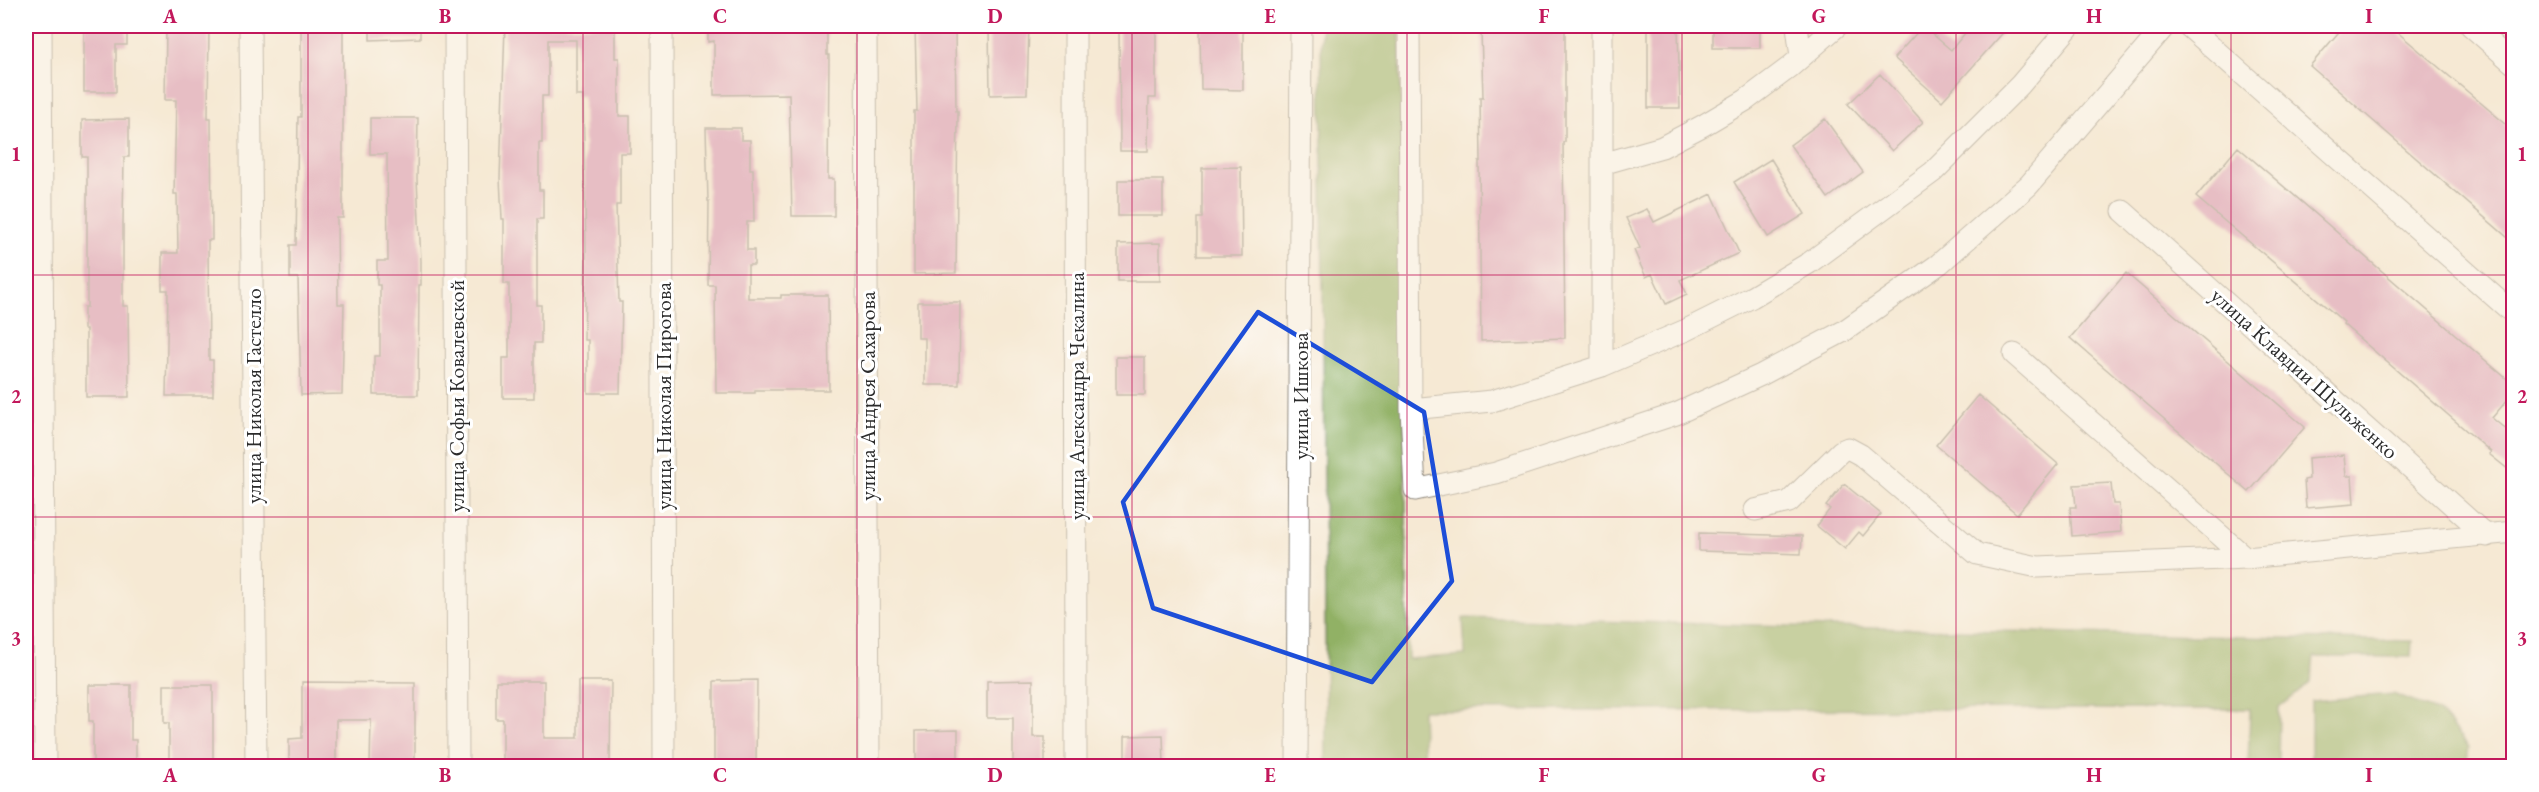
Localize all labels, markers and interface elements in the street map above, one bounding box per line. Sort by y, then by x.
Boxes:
text: A [162,3,178,29]
text: B [439,3,451,29]
text: C [713,3,727,29]
text: D [987,3,1003,29]
text: E [1264,3,1276,29]
text: F [1539,3,1550,29]
text: G [1812,3,1826,29]
text: H [2086,3,2102,29]
text: I [2365,3,2373,29]
text: 1 [11,141,21,167]
text: 1 [2517,141,2527,167]
street label: улица Александра Чекалина [1062,272,1091,520]
street label: улица Софьи Ковалевской [442,279,471,512]
street label: улица Клавдии Шульженко [2205,281,2405,466]
street label: улица Николая Пирогова [649,282,678,510]
street label: улица Николая Гастелло [239,288,268,504]
street label: улица Андрея Сахарова [853,291,882,501]
street label: улица Ишкова [1286,332,1315,460]
text: 2 [11,383,22,409]
text: 2 [2517,383,2528,409]
text: 3 [11,625,21,651]
text: 3 [2517,625,2527,651]
text: A [162,762,178,788]
text: B [439,762,451,788]
text: C [713,762,727,788]
text: D [987,762,1003,788]
text: E [1264,762,1276,788]
text: F [1539,762,1550,788]
text: G [1812,762,1826,788]
text: H [2086,762,2102,788]
text: I [2365,762,2373,788]

